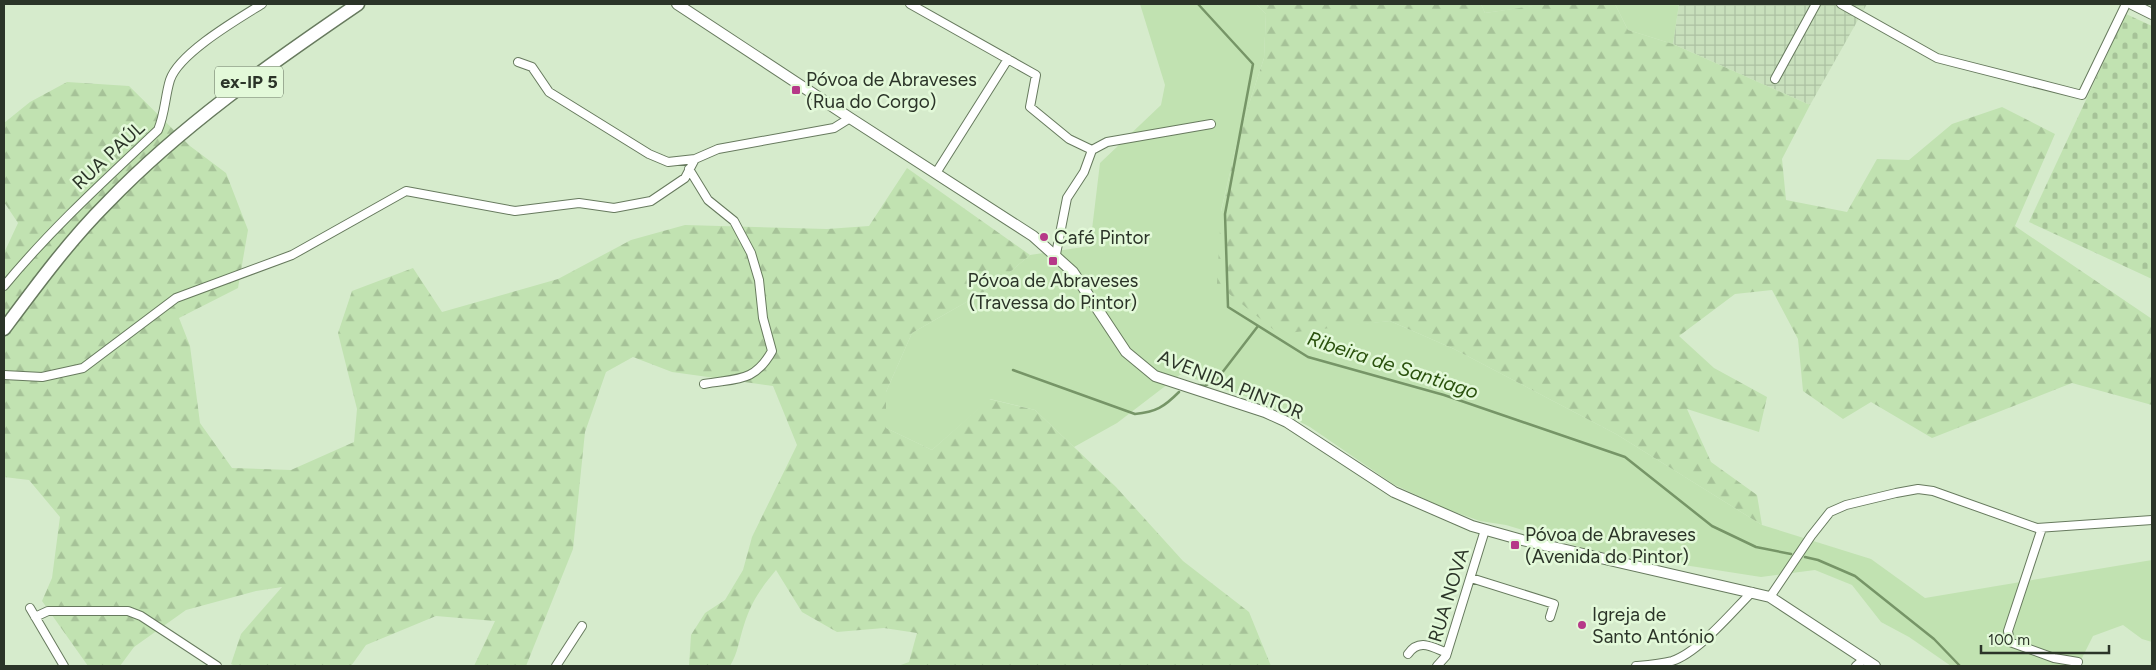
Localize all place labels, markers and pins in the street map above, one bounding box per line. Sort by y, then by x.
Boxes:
place label: Póvoa de Abraveses (Rua do Corgo) [806,68,977,113]
marker: Póvoa de Abraveses (Rua do Corgo) [790,84,802,96]
place label: Café Pintor [1054,226,1151,249]
marker: Café Pintor [1038,231,1050,243]
marker: Póvoa de Abraveses (Travessa do Pintor) [1047,255,1059,267]
place label: Póvoa de Abraveses (Travessa do Pintor) [968,269,1139,314]
place label: Póvoa de Abraveses (Avenida do Pintor) [1525,523,1696,568]
marker: Póvoa de Abraveses (Avenida do Pintor) [1509,539,1521,551]
place label: Igreja de Santo António [1592,603,1714,648]
marker: Igreja de Santo António [1576,619,1588,631]

